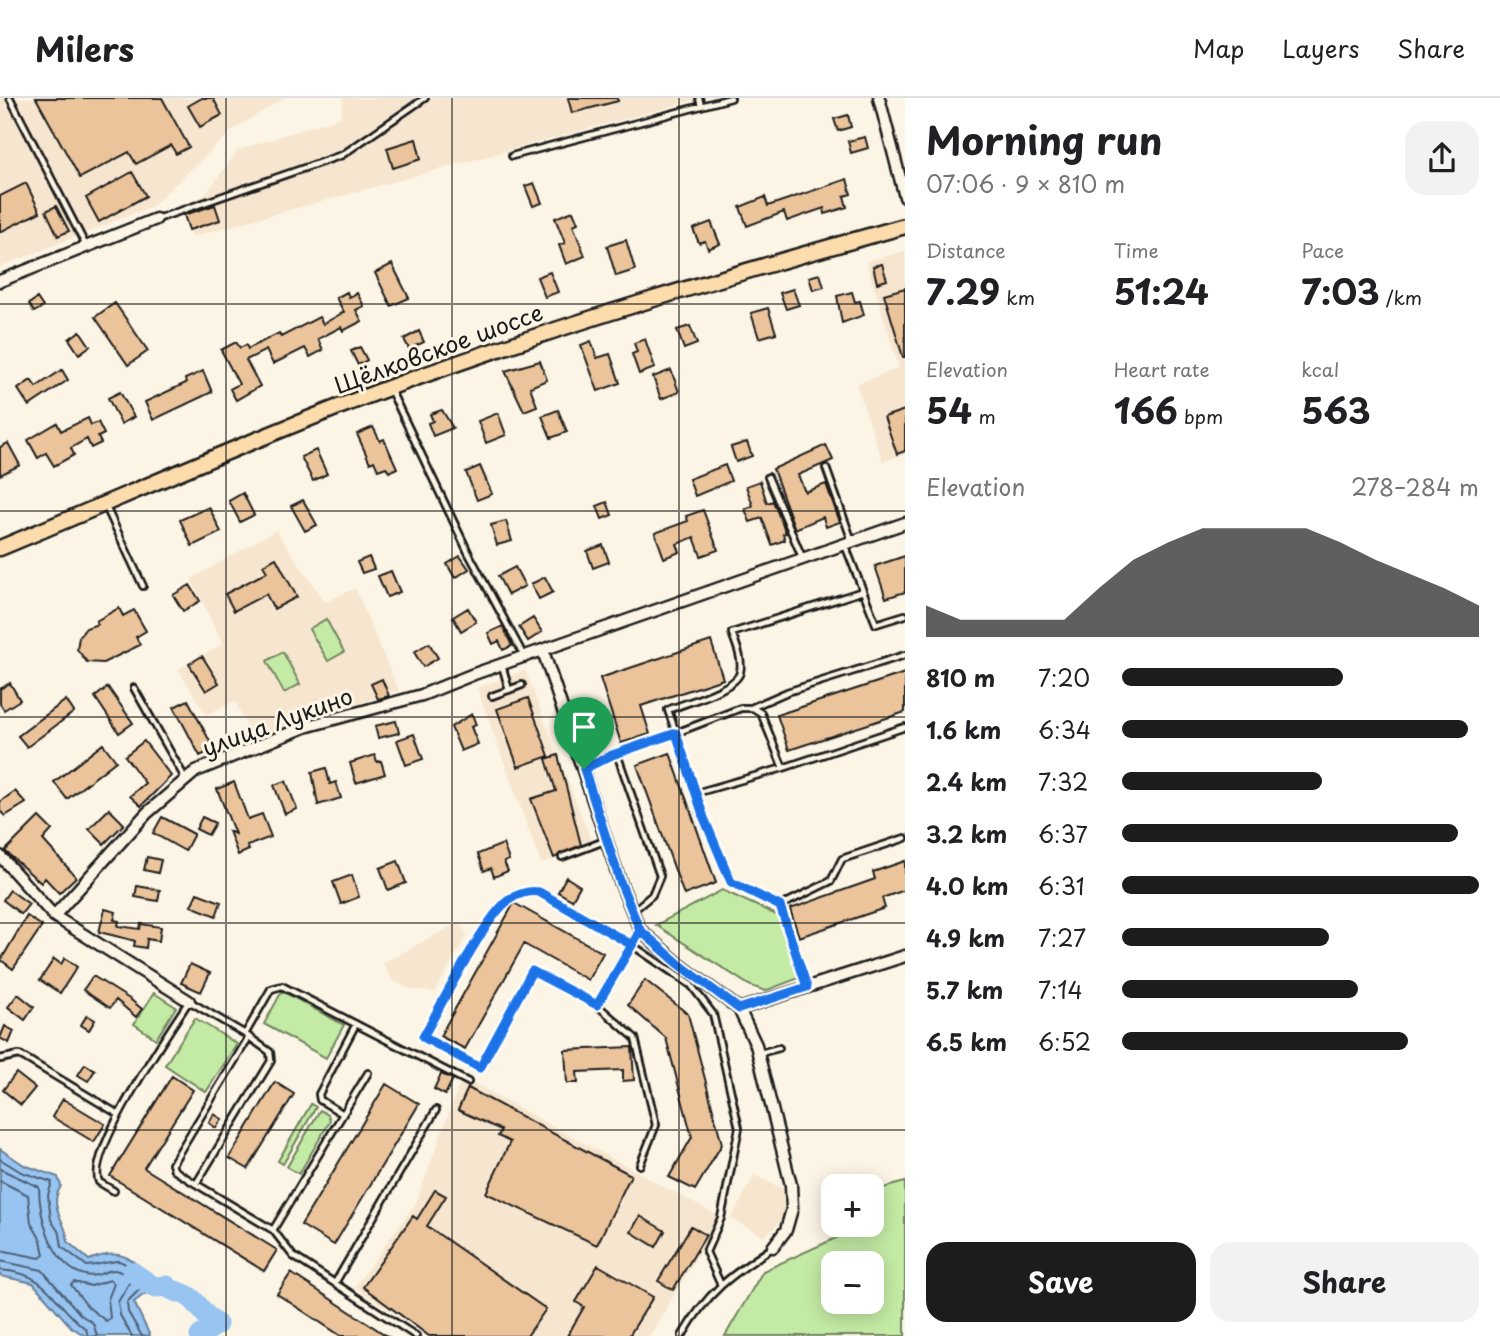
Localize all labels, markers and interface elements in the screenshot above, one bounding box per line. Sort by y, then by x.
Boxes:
text: Milers [35,23,134,73]
text: Map [1193,30,1244,66]
text: Layers [1282,30,1359,66]
text: Share [1397,30,1465,66]
text: Morning run [926,111,1162,168]
button: share [1405,121,1479,195]
text: 07:06 · 9 × 810 m [926,166,1125,201]
text: Distance [926,236,1006,264]
text: Time [1114,236,1159,264]
text: Pace [1301,236,1344,264]
text: 7.29 [926,264,1000,317]
text: 51:24 [1114,264,1209,317]
text: 7:03 [1301,264,1380,317]
text: km [1000,283,1035,311]
text: /km [1380,283,1422,311]
street label: Щёлковское шоссе [329,294,547,402]
text: Elevation [926,355,1008,383]
text: Heart rate [1114,355,1210,383]
text: kcal [1301,355,1339,383]
text: 54 [926,383,972,436]
text: 166 [1114,383,1178,436]
text: 563 [1301,383,1371,436]
text: m [972,402,996,430]
text: bpm [1178,402,1223,430]
text: Elevation [926,469,1025,504]
text: 278–284 m [1351,469,1479,504]
text: 810 m [926,660,995,695]
text: 7:20 [1038,660,1090,695]
street label: улица Лукино [197,677,357,765]
pin [554,697,614,769]
icon: arrive [565,708,603,746]
text: 1.6 km [926,712,1001,747]
text: 6:34 [1038,712,1091,747]
text: 2.4 km [926,764,1007,799]
text: 7:32 [1038,764,1088,799]
text: 3.2 km [926,816,1007,851]
text: 6:37 [1038,816,1088,851]
text: 4.0 km [926,868,1009,903]
text: 6:31 [1038,868,1085,903]
text: 4.9 km [926,920,1005,955]
text: 7:27 [1038,920,1086,955]
text: 5.7 km [926,972,1003,1007]
text: 7:14 [1038,972,1083,1007]
text: 6.5 km [926,1024,1007,1059]
text: 6:52 [1038,1024,1091,1059]
map controls [821,1174,884,1314]
button: + [821,1174,884,1237]
button: Save [926,1242,1196,1322]
button: Share [1210,1242,1479,1322]
button: − [821,1251,884,1314]

